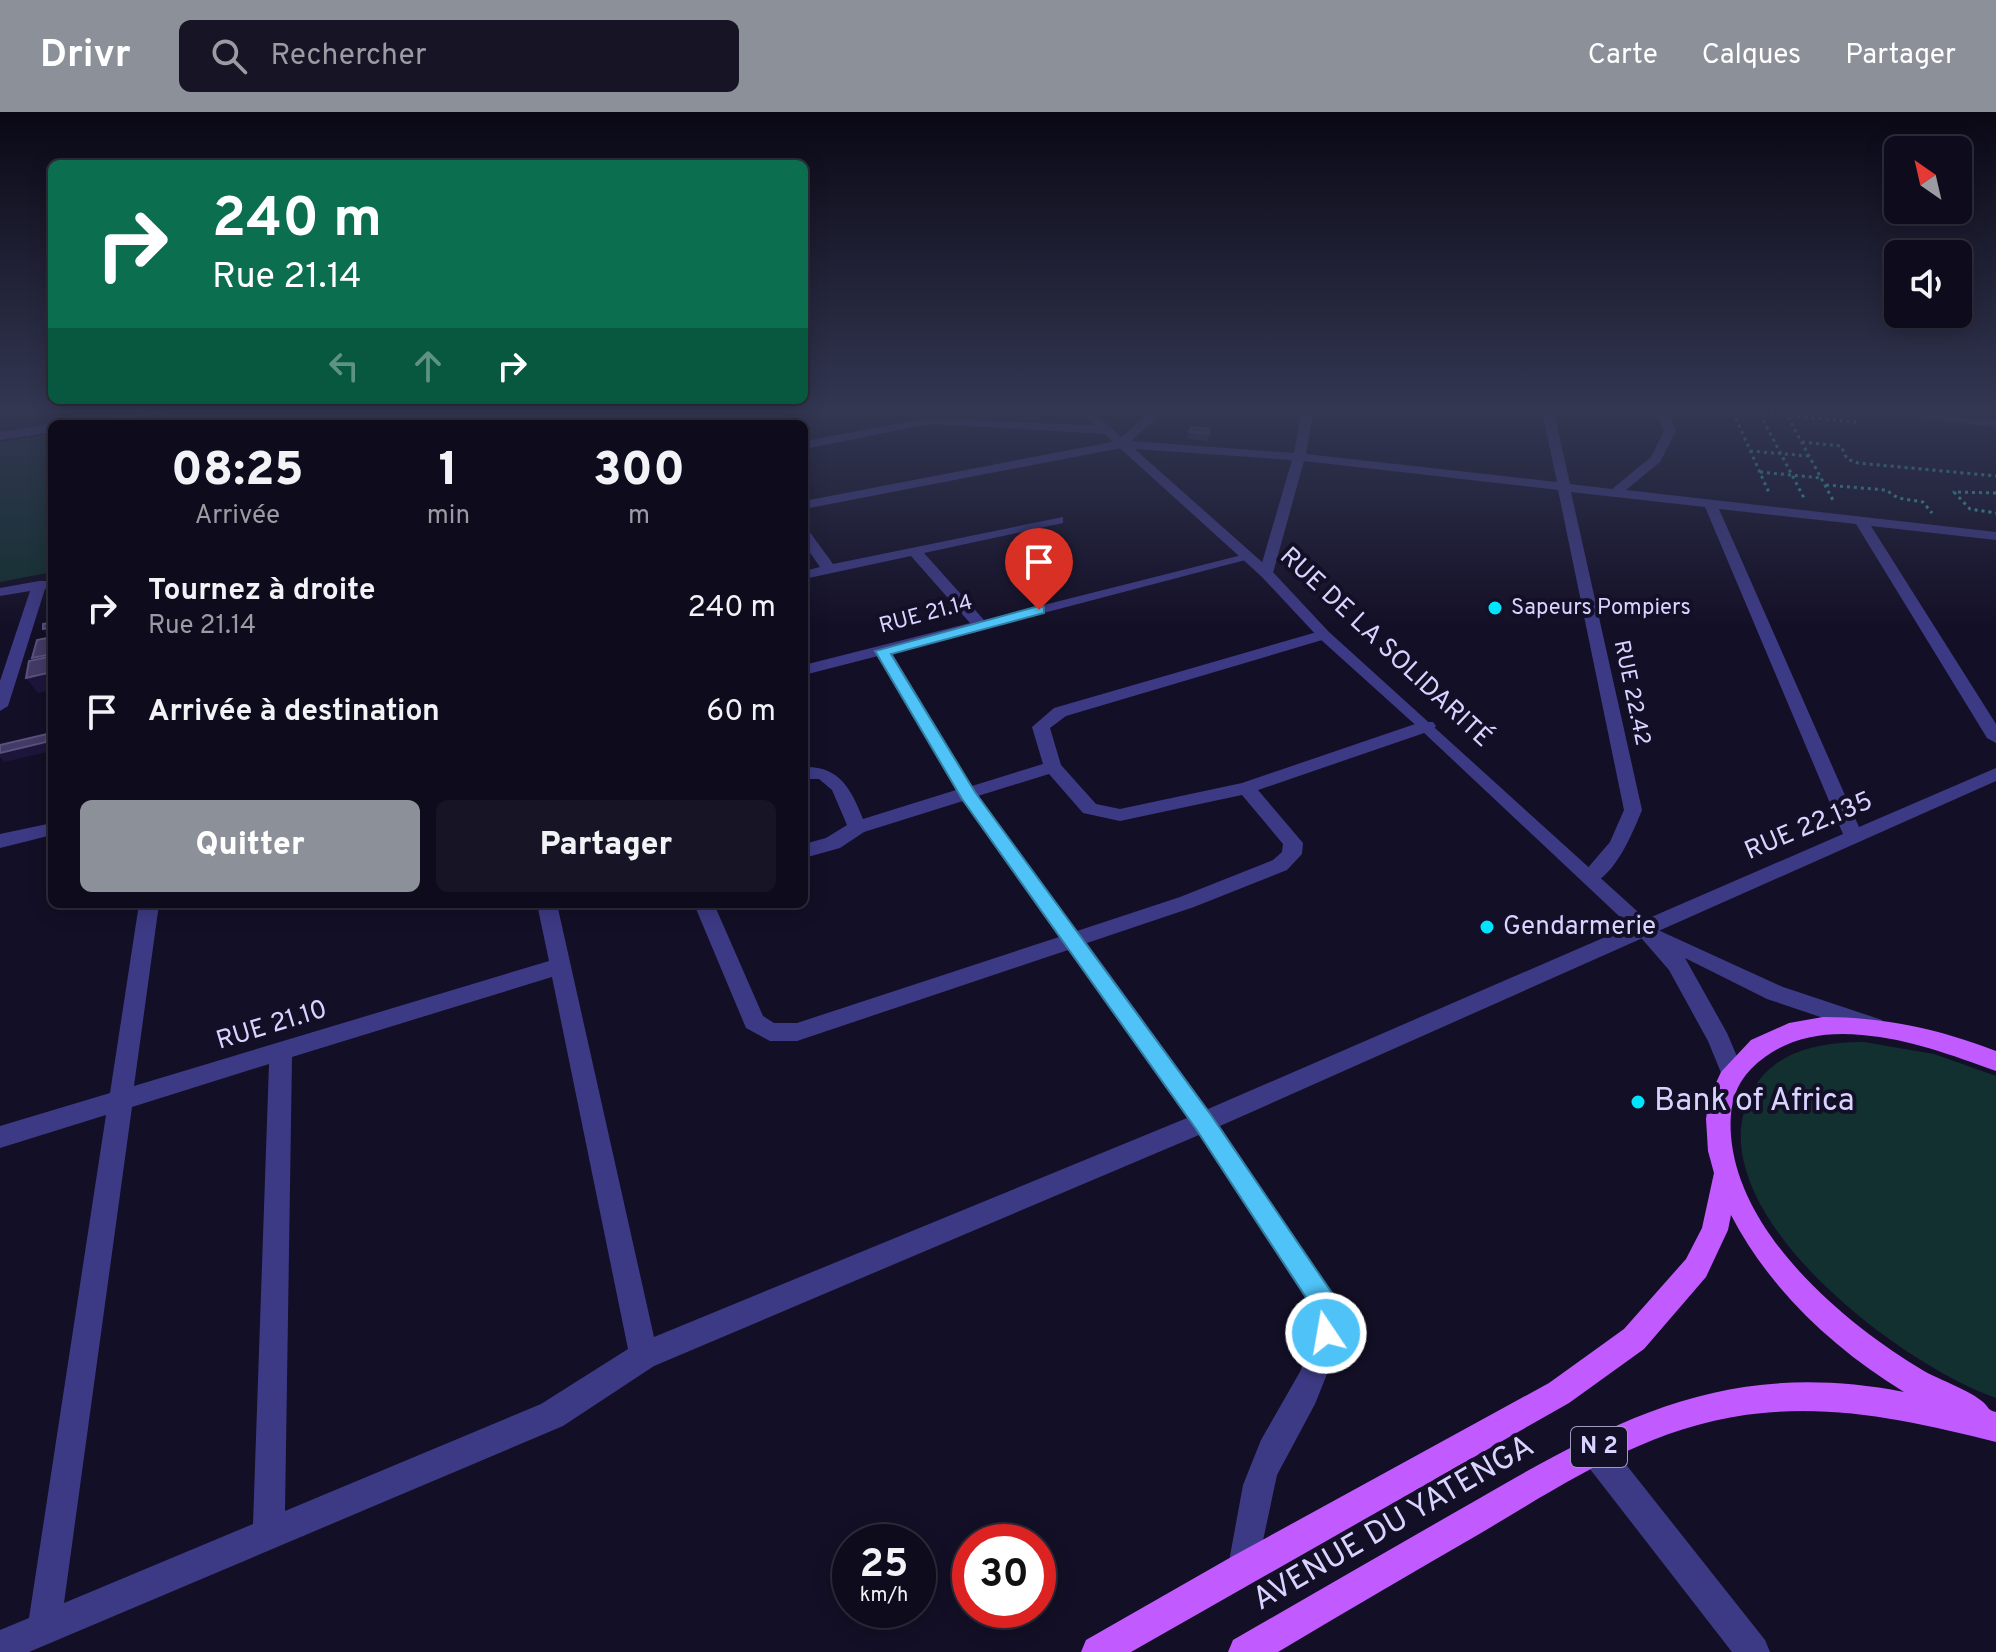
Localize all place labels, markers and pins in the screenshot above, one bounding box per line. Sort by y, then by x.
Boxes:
pin [1005,528,1073,610]
place label: Sapeurs Pompiers [1511,595,1691,622]
marker: Sapeurs Pompiers [1486,599,1504,617]
place label: Gendarmerie [1503,911,1656,944]
marker: Gendarmerie [1478,918,1496,936]
place label: Bank of Africa [1654,1082,1855,1122]
marker: Bank of Africa [1629,1093,1647,1111]

